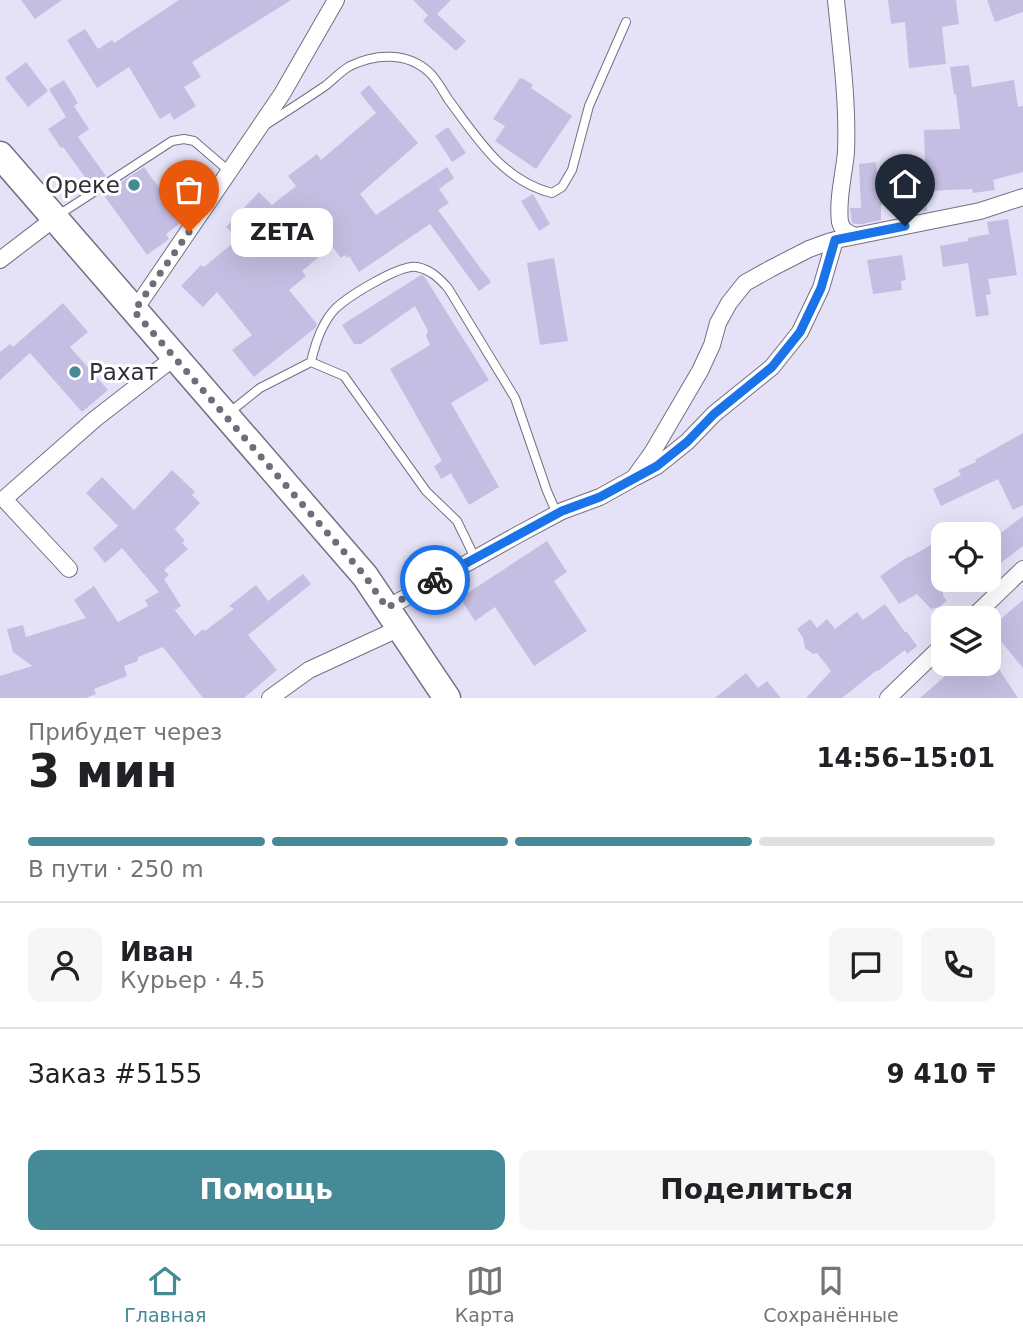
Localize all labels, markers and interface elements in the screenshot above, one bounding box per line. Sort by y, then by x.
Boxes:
pin [875,154,935,226]
pin [159,160,219,232]
icon: home [886,165,924,203]
icon: bag [170,171,208,209]
place label: Ореке [45,172,120,198]
marker: Ореке [126,177,142,193]
callout: ZETA [231,208,332,256]
text: ZETA [250,219,314,245]
place label: Рахат [89,359,158,385]
marker: Рахат [67,364,83,380]
map controls [931,522,1001,676]
button: locate [931,522,1001,592]
courier [400,545,470,615]
icon: bike [416,561,454,599]
button: layers [931,606,1001,676]
text: Прибудет через [28,719,222,745]
text: 14:56–15:01 [816,743,995,773]
text: 3 мин [28,744,178,798]
text: В пути · 250 m [28,856,204,882]
button: person [28,928,102,1002]
button: chat [829,928,903,1002]
button: phone [921,928,995,1002]
text: Иван [120,937,194,967]
text: Курьер · 4.5 [120,967,265,993]
text: Заказ #5155 [28,1059,202,1089]
text: 9 410 ₸ [886,1059,995,1089]
button: Помощь [28,1150,505,1230]
button: Поделиться [519,1150,995,1230]
tab: Главная [124,1262,206,1326]
tab: Карта [455,1262,515,1326]
tab: Сохранённые [763,1262,899,1326]

